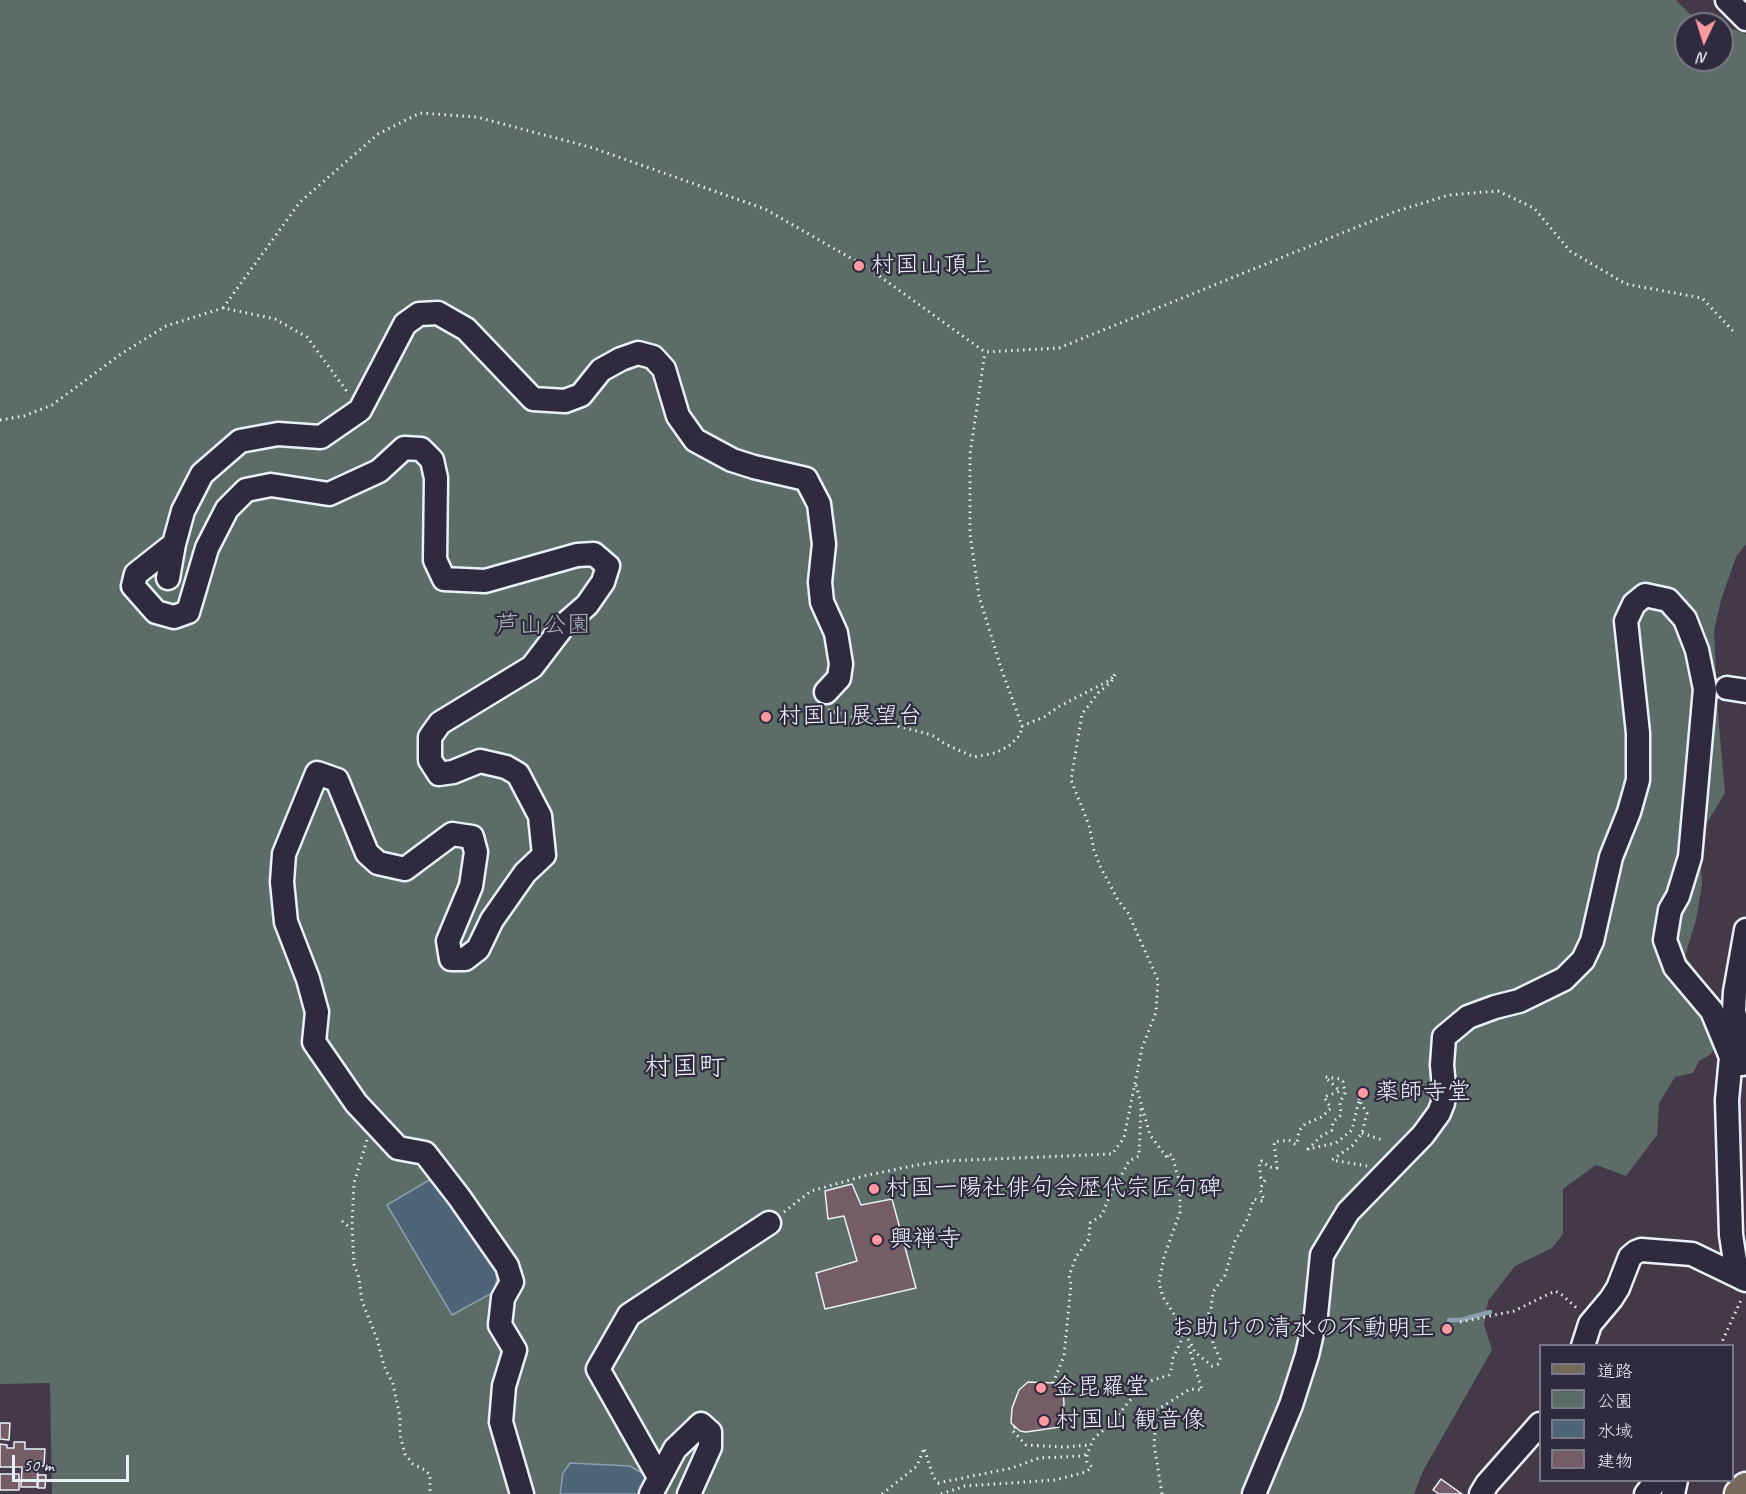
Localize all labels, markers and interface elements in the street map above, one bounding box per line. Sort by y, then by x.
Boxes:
north arrow [1674,12,1734,72]
text: N [1697,48,1709,68]
place label: 村国山頂上 [871,252,991,280]
marker: 村国山頂上 [852,259,866,273]
park label: 芦山公園 [495,612,591,640]
place label: 村国山展望台 [778,703,922,731]
marker: 村国山展望台 [759,710,773,724]
district label: 村国町 [645,1052,725,1084]
place label: 薬師寺堂 [1375,1079,1471,1107]
marker: 薬師寺堂 [1356,1086,1370,1100]
place label: 村国一陽社俳句会歴代宗匠句碑 [886,1175,1222,1203]
marker: 村国一陽社俳句会歴代宗匠句碑 [867,1182,881,1196]
place label: 興禅寺 [889,1226,961,1254]
marker: 興禅寺 [870,1233,884,1247]
place label: お助けの清水の不動明王 [1171,1315,1435,1343]
marker: お助けの清水の不動明王 [1440,1322,1454,1336]
legend [1539,1344,1734,1482]
text: 道路 [1597,1360,1633,1382]
place label: 金毘羅堂 [1053,1374,1149,1402]
marker: 金毘羅堂 [1034,1381,1048,1395]
text: 公園 [1597,1390,1633,1412]
place label: 村国山 観音像 [1056,1407,1206,1435]
marker: 村国山 観音像 [1037,1414,1051,1428]
text: 水域 [1597,1420,1633,1442]
scale bar [15,1443,132,1481]
text: 建物 [1597,1450,1633,1472]
text: 50 m [23,1454,54,1476]

